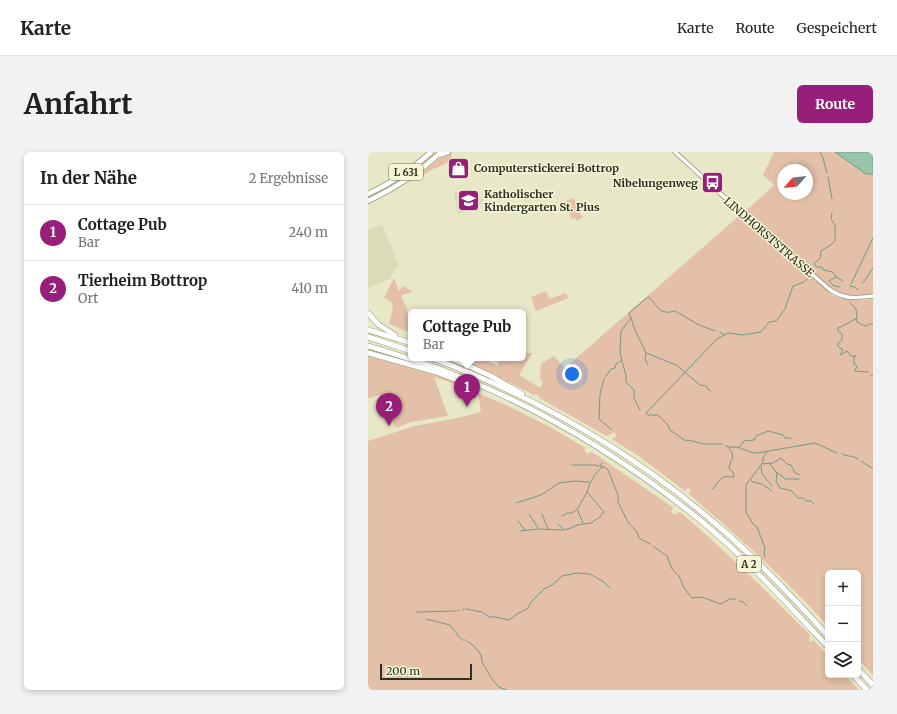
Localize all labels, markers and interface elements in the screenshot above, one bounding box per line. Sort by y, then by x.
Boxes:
text: Karte [20,16,71,40]
text: Karte [677,19,713,37]
text: Route [735,19,774,37]
text: Gespeichert [796,19,877,37]
button: Route [797,85,873,123]
text: Anfahrt [24,86,133,122]
shop icon: Computerstickerei Bottrop [446,155,472,181]
place label: Computerstickerei Bottrop [474,161,619,175]
road number: L 631 [389,164,423,180]
north arrow [777,164,813,200]
text: In der Nähe [40,167,137,189]
text: 2 Ergebnisse [249,170,328,187]
bus stop icon: Nibelungenweg [700,170,726,196]
place label: Nibelungenweg [613,176,698,190]
school or university icon: Katholischer Kindergarten St. Pius [455,187,481,213]
place label: Katholischer Kindergarten St. Pius [484,187,600,214]
street label: LINDHORSTSTRASSE [721,194,817,280]
text: Cottage Pub [78,215,167,234]
text: 1 [50,224,56,241]
text: 240 m [288,224,328,241]
text: Bar [78,234,100,251]
text: Tierheim Bottrop [78,271,207,290]
text: 2 [49,280,57,297]
text: 410 m [291,280,328,297]
text: Ort [78,290,98,307]
popup [408,309,526,361]
text: Cottage Pub [423,317,511,336]
text: Bar [423,336,445,353]
your location [562,364,582,384]
pin: 1 [454,374,480,407]
pin: 2 [376,393,402,426]
road number: A 2 [737,556,761,572]
map controls [825,570,861,678]
button: + [825,570,861,606]
button: − [825,606,861,642]
button: layers [825,642,861,678]
scale bar [380,662,472,681]
text: 200 m [386,664,420,678]

